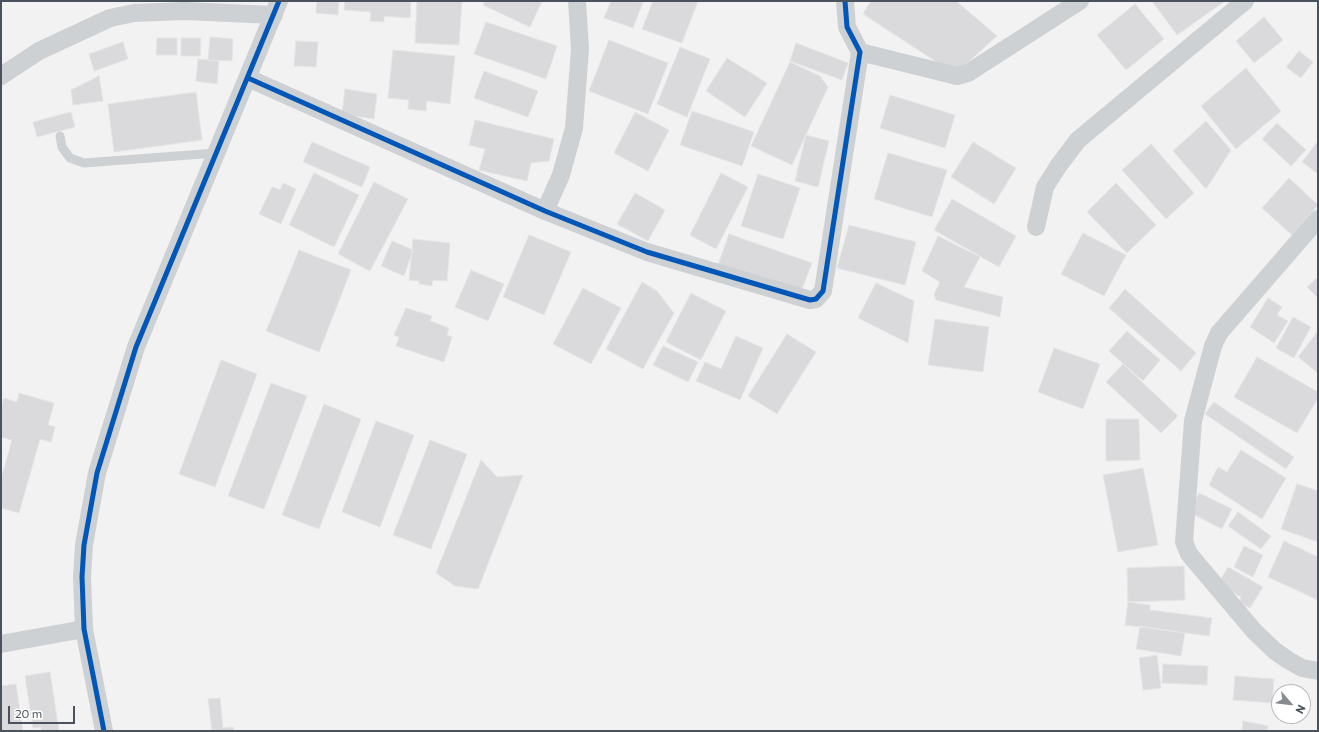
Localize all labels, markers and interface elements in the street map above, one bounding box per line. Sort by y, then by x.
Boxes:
north arrow [1271,684,1311,724]
scale bar [10,698,77,724]
text: N [1293,703,1309,716]
text: 20 m [15,706,42,720]

